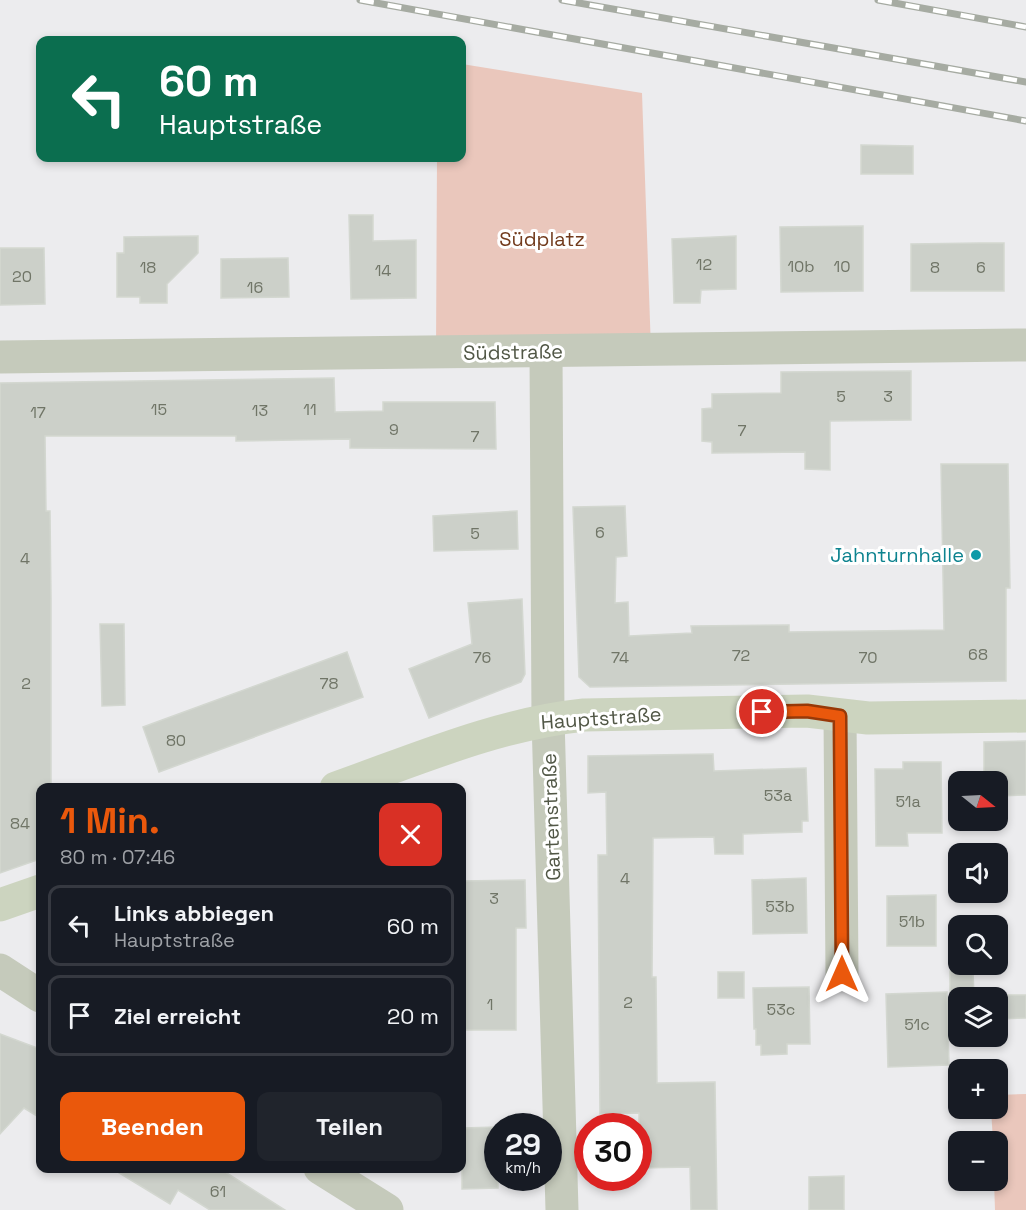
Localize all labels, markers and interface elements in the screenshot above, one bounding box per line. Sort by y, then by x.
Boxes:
text: 60 m [159,55,259,108]
icon: left [60,60,138,138]
text: Hauptstraße [159,107,322,142]
park label: Südplatz [499,226,585,252]
house number: 12 [696,254,712,275]
house number: 10b [787,256,815,277]
house number: 10 [834,256,850,277]
house number: 18 [140,257,156,278]
house number: 8 [930,257,940,278]
house number: 6 [976,257,986,278]
house number: 14 [375,260,391,281]
house number: 20 [12,266,32,287]
house number: 16 [247,277,263,298]
street label: Südstraße [463,338,563,366]
house number: 5 [836,386,846,407]
house number: 3 [883,386,893,407]
house number: 15 [151,399,167,420]
house number: 11 [303,399,317,420]
house number: 13 [252,400,268,421]
house number: 17 [30,402,46,423]
house number: 9 [389,419,399,440]
house number: 7 [737,420,747,441]
house number: 7 [470,426,480,447]
house number: 6 [595,522,605,543]
house number: 5 [470,523,480,544]
place label: Jahnturnhalle [830,542,964,568]
house number: 4 [20,548,30,569]
marker: Jahnturnhalle [969,548,983,562]
house number: 68 [968,644,988,665]
house number: 72 [732,645,750,666]
house number: 76 [473,647,491,668]
house number: 74 [611,647,629,668]
house number: 70 [858,647,878,668]
house number: 2 [21,673,31,694]
house number: 78 [320,673,339,694]
pin [736,686,787,737]
icon: arrive [745,695,778,728]
street label: Hauptstraße [540,701,662,735]
house number: 80 [166,730,186,751]
street label: Gartenstraße [536,753,566,881]
north arrow [948,771,1008,831]
map controls [948,771,1008,1191]
house number: 53a [764,785,792,806]
house number: 51a [895,791,921,812]
text: 1 Min. [60,798,160,844]
button: close [379,803,442,866]
house number: 84 [10,813,30,834]
button: sound [948,843,1008,903]
text: 80 m · 07:46 [60,844,175,870]
house number: 4 [620,868,630,889]
house number: 3 [489,888,499,909]
house number: 53b [765,896,795,917]
text: Links abbiegen [114,899,274,927]
icon: left [63,909,96,942]
house number: 51b [899,911,925,932]
text: 60 m [387,912,439,940]
button: search [948,915,1008,975]
text: Hauptstraße [114,927,235,953]
position arrow [810,942,874,1006]
button: layers [948,987,1008,1047]
house number: 2 [623,992,633,1013]
house number: 1 [487,994,493,1015]
icon: arrive [63,999,96,1032]
house number: 53c [767,999,795,1020]
text: Ziel erreicht [114,1002,241,1030]
text: 20 m [387,1002,439,1030]
house number: 51c [904,1014,930,1035]
button: + [948,1059,1008,1119]
button: Beenden [60,1092,245,1161]
button: Teilen [257,1092,442,1161]
speed limit sign: 30 [574,1113,652,1191]
text: 29 [505,1125,541,1164]
button: − [948,1131,1008,1191]
text: km/h [505,1158,541,1177]
house number: 61 [210,1181,226,1202]

